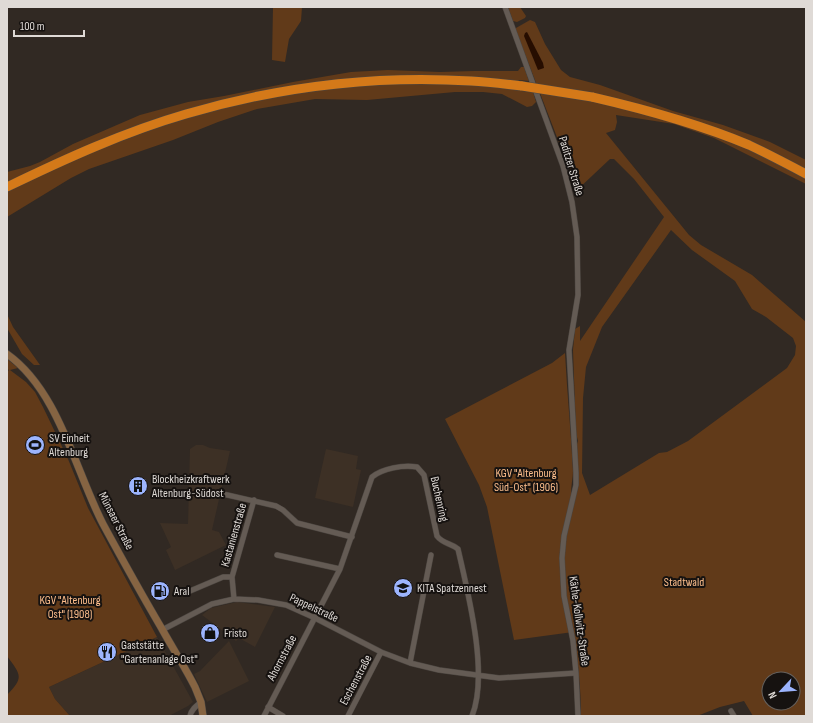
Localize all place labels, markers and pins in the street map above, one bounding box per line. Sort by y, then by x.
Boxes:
place label: SV Einheit Altenburg [48,431,90,460]
sports icon: SV Einheit Altenburg [24,434,46,456]
place label: Blockheizkraftwerk Altenburg-Südost [151,472,230,501]
building icon: Blockheizkraftwerk Altenburg-Südost [127,475,149,497]
school or university icon: KITA Spatzennest [392,577,414,599]
fuel station icon: Aral [149,580,171,602]
place label: KITA Spatzennest [417,581,487,596]
place label: Aral [173,584,189,599]
shop icon: Fristo [199,622,221,644]
place label: Fristo [224,626,247,641]
place label: Gaststätte "Gartenanlage Ost" [121,638,198,667]
restaurant icon: Gaststätte "Gartenanlage Ost" [96,641,118,663]

